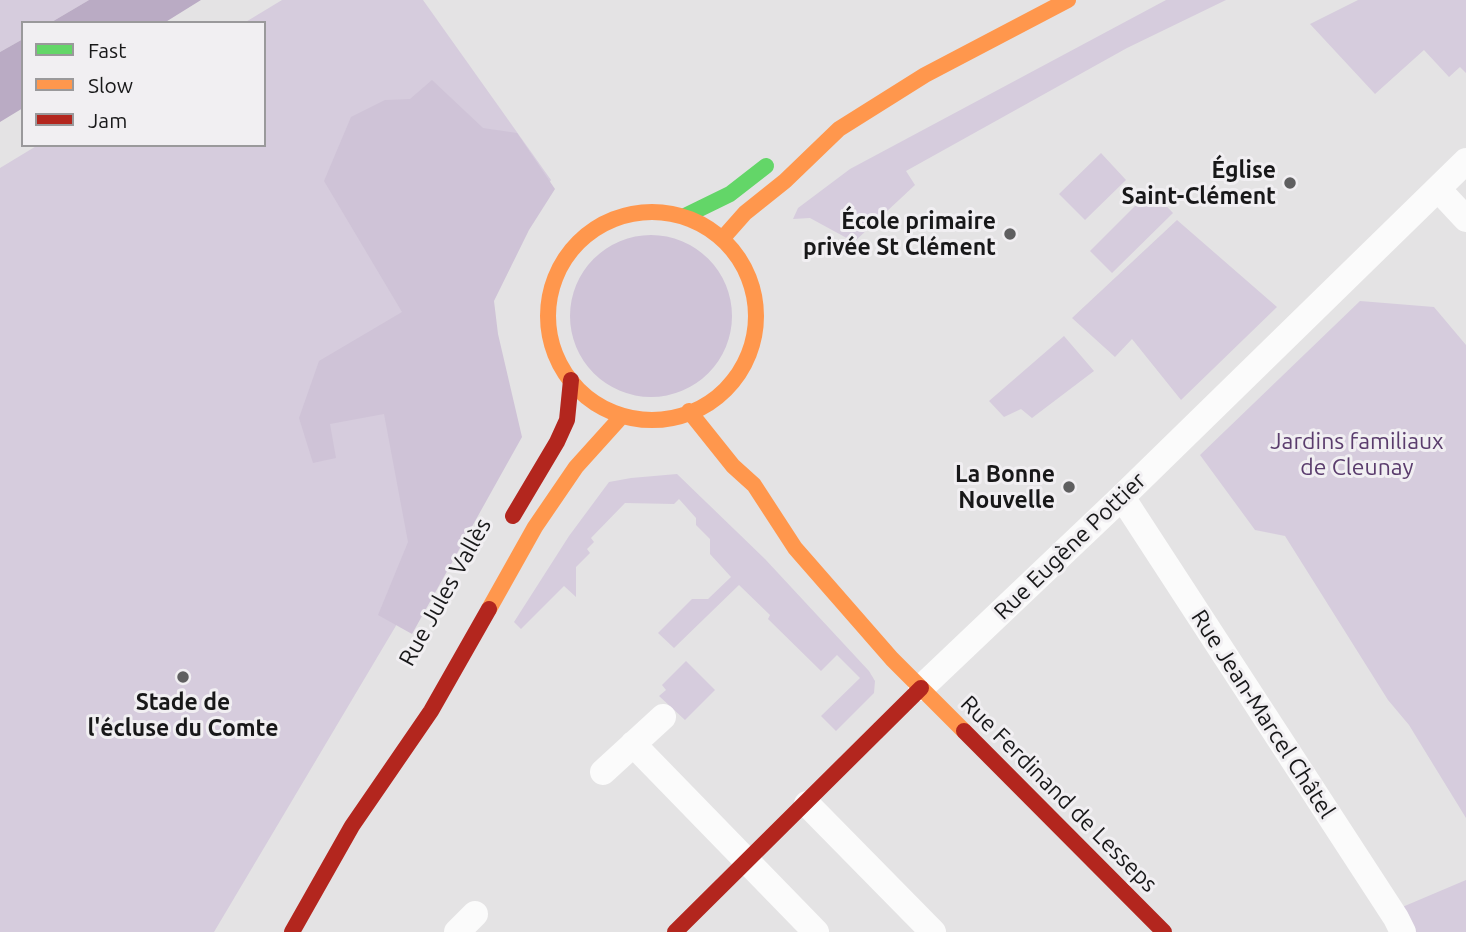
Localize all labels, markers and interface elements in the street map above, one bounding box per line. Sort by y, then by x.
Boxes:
legend [21,21,266,147]
text: Fast [88,38,126,62]
text: Slow [88,73,133,97]
text: Jam [88,108,127,132]
place label: Église Saint-Clément [1122,156,1276,210]
marker: Église Saint-Clément [1282,175,1298,191]
place label: École primaire privée St Clément [803,207,996,261]
marker: École primaire privée St Clément [1002,226,1018,242]
park label: Jardins familiaux de Cleunay [1270,427,1444,481]
place label: La Bonne Nouvelle [955,460,1055,514]
street label: Rue Eugène Pottier [988,466,1152,626]
marker: La Bonne Nouvelle [1061,479,1077,495]
street label: Rue Jules Vallès [393,513,497,671]
street label: Rue Jean-Marcel Châtel [1185,605,1341,823]
marker: Stade de l'écluse du Comte [175,669,191,685]
place label: Stade de l'écluse du Comte [88,688,278,742]
street label: Rue Ferdinand de Lesseps [955,690,1163,898]

